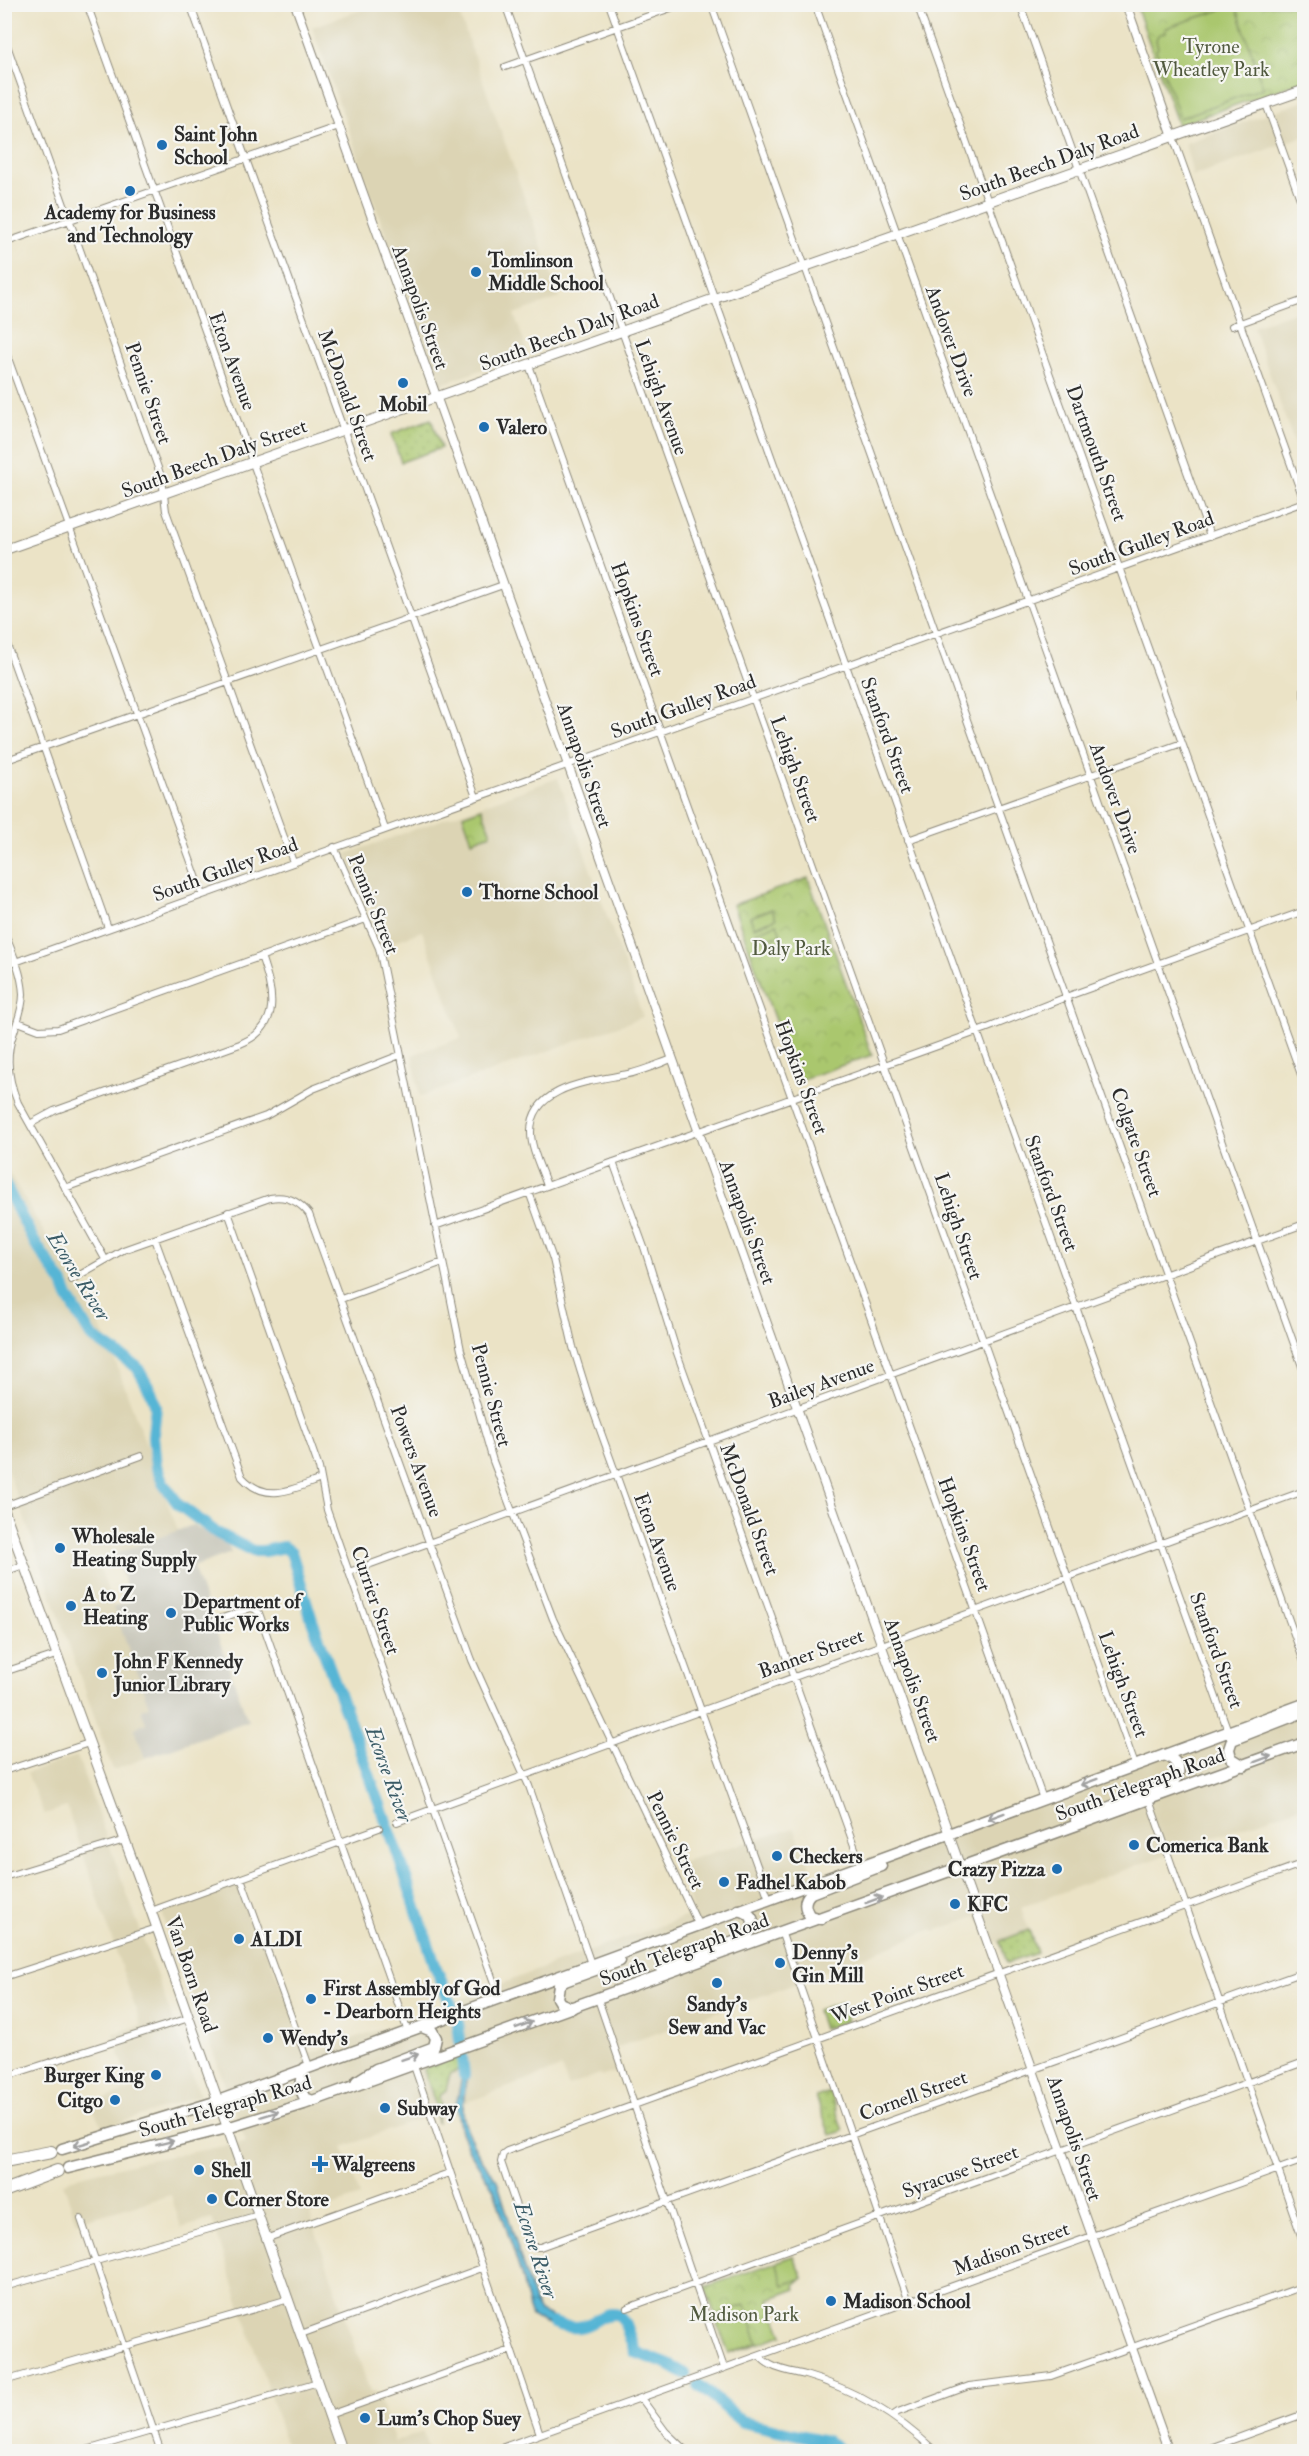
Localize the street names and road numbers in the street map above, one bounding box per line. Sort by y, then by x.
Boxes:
street label: South Beech Daly Road [956,118,1142,207]
street label: Annapolis Street [385,240,455,374]
street label: Andover Drive [920,281,983,400]
street label: South Beech Daly Road [476,288,662,377]
street label: Eton Avenue [203,309,262,414]
street label: McDonald Street [312,326,383,465]
street label: Lehigh Avenue [629,336,694,458]
street label: Pennie Street [119,339,178,448]
street label: Dartmouth Street [1060,382,1133,525]
street label: South Beech Daly Street [118,413,311,504]
street label: South Gulley Road [1065,506,1217,581]
street label: Hopkins Street [604,558,670,681]
street label: South Gulley Road [607,669,759,744]
street label: Stanford Street [855,674,920,797]
street label: Annapolis Street [550,698,618,832]
street label: Lehigh Street [765,713,827,826]
street label: Andover Drive [1084,738,1147,857]
street label: South Gulley Road [149,832,301,907]
street label: Pennie Street [342,850,405,959]
street label: Hopkins Street [768,1016,834,1139]
street label: Colgate Street [1105,1084,1168,1201]
street label: Stanford Street [1019,1132,1084,1255]
street label: Annapolis Street [712,1155,782,1289]
street label: Lehigh Street [929,1169,989,1283]
street label: Pennie Street [466,1341,517,1450]
street label: Bailey Avenue [765,1353,878,1414]
street label: Powers Avenue [385,1402,448,1521]
street label: McDonald Street [714,1440,785,1579]
street label: Hopkins Street [931,1473,997,1596]
street label: Eton Avenue [628,1490,687,1595]
street label: Currier Street [345,1543,406,1658]
street label: Stanford Street [1184,1589,1249,1712]
street label: Annapolis Street [877,1613,947,1747]
street label: Banner Street [755,1623,868,1684]
street label: Lehigh Street [1093,1628,1155,1741]
street label: South Telegraph Road [1052,1742,1229,1828]
street label: Pennie Street [641,1787,710,1894]
street label: South Telegraph Road [596,1907,773,1993]
street label: Van Born Road [160,1913,223,2036]
street label: West Point Street [826,1958,968,2029]
street label: Cornell Street [856,2064,971,2127]
street label: South Telegraph Road [136,2070,315,2144]
street label: Annapolis Street [1040,2071,1108,2205]
street label: Syracuse Street [899,2139,1022,2204]
street label: Madison Street [950,2216,1073,2281]

